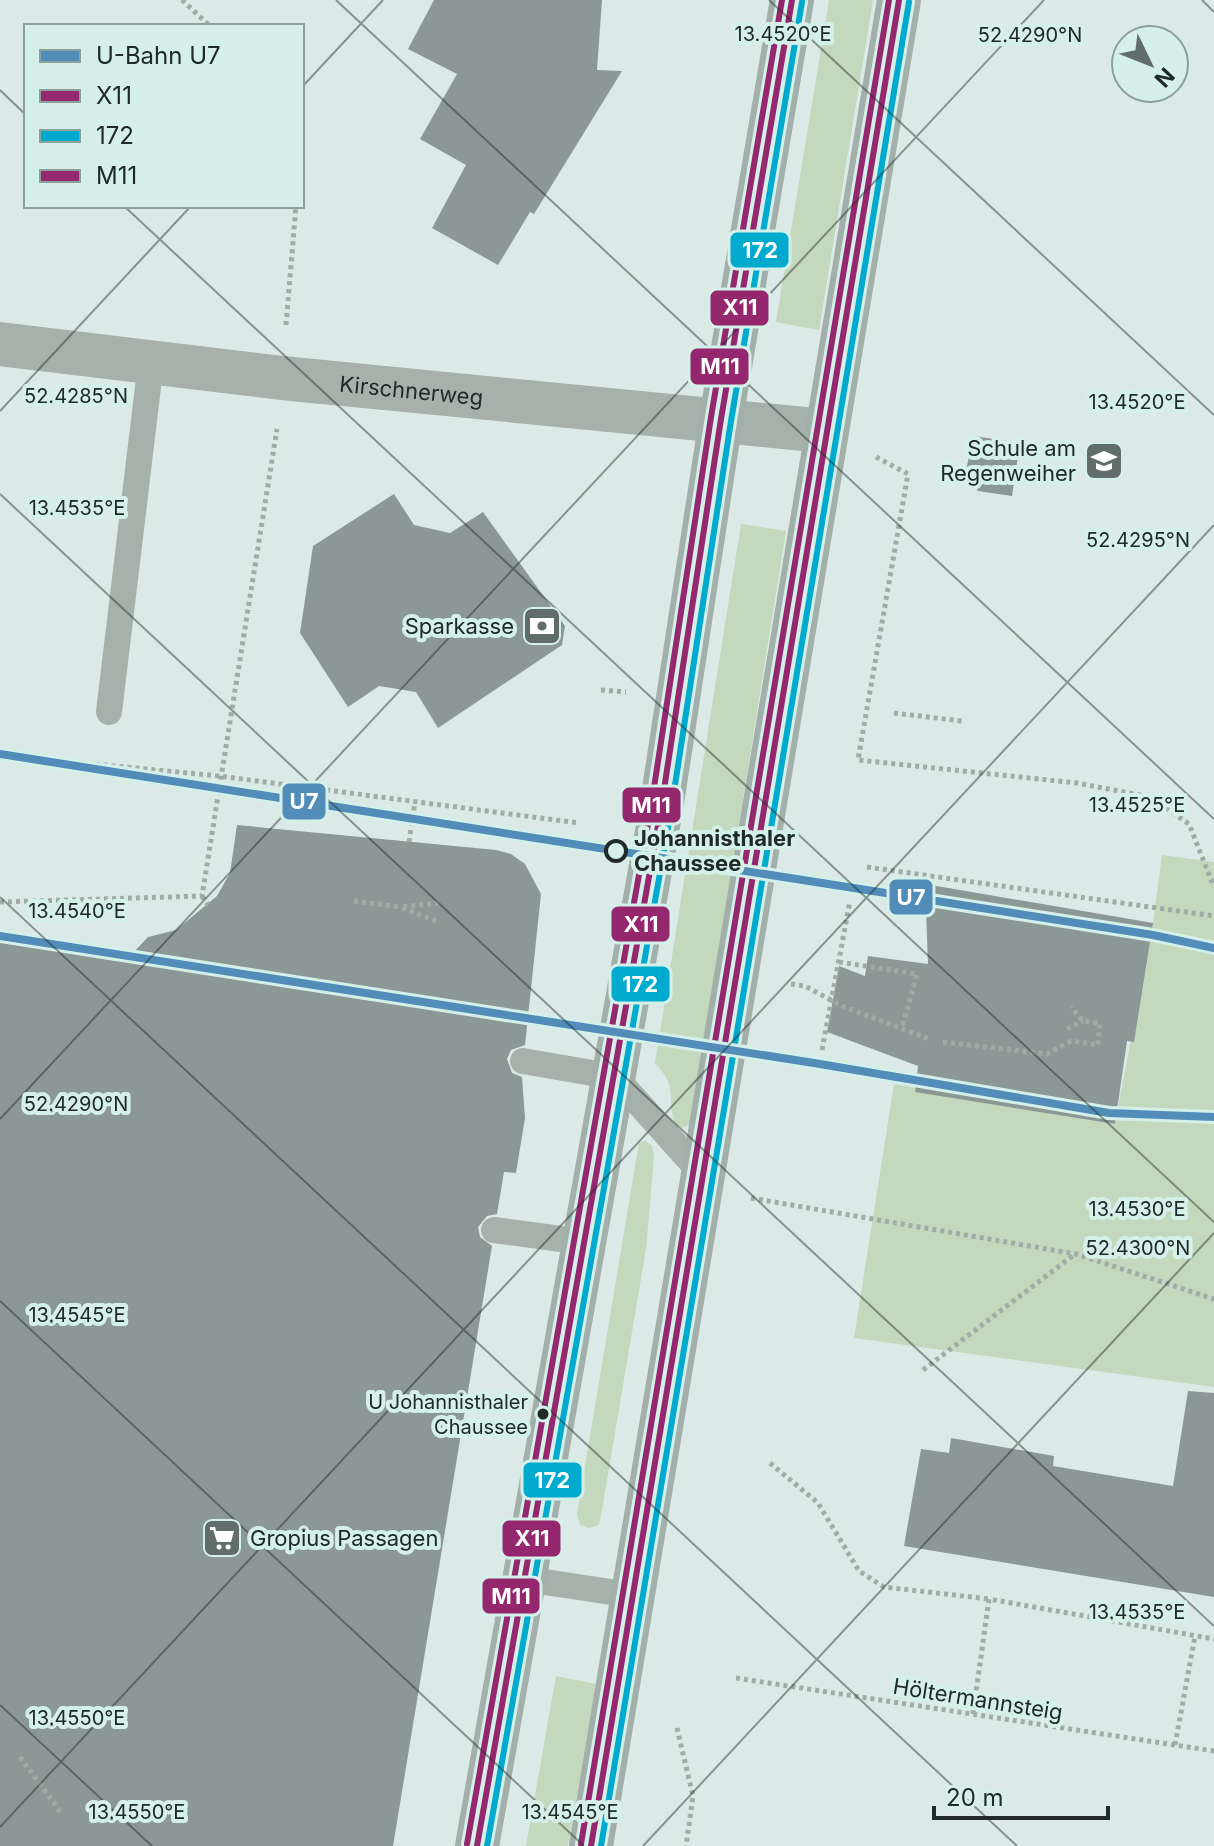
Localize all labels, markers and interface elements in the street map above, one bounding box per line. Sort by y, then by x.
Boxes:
text: 13.4520°E [735,22,831,46]
text: 52.4290°N [978,23,1082,47]
legend [24,24,304,208]
north arrow [1110,24,1190,104]
text: U-Bahn U7 [96,41,221,70]
text: N [1149,63,1180,93]
text: X11 [96,81,132,110]
text: 172 [96,121,134,150]
text: M11 [96,161,137,190]
line badge: 172 [729,231,790,269]
text: 172 [742,237,778,263]
line badge: X11 [709,289,770,327]
text: X11 [722,294,758,320]
line badge: M11 [689,347,750,386]
text: M11 [700,353,740,379]
street label: Kirschnerweg [338,371,484,411]
text: 52.4285°N [24,384,128,408]
text: 13.4520°E [1089,390,1185,414]
place label: Schule am Regenweiher [940,435,1076,486]
school or university icon: Schule am Regenweiher [1083,440,1125,482]
text: 13.4535°E [29,496,125,520]
text: 52.4295°N [1086,528,1190,552]
bank icon: Sparkasse [521,605,563,647]
place label: Sparkasse [405,613,514,639]
line badge: U7 [281,782,327,821]
line badge: M11 [621,786,682,824]
text: U7 [290,788,318,814]
text: M11 [631,792,671,818]
text: 13.4525°E [1089,793,1185,817]
place label: Johannisthaler Chaussee [634,825,795,876]
marker: Johannisthaler Chaussee [605,840,627,862]
line badge: U7 [888,878,934,916]
text: U7 [897,884,925,910]
text: 13.4540°E [28,899,126,923]
line badge: X11 [610,905,671,943]
text: X11 [623,911,659,937]
line badge: 172 [610,965,671,1003]
text: 172 [622,971,658,997]
text: 52.4290°N [24,1092,128,1116]
text: 13.4530°E [1089,1197,1185,1221]
text: 52.4300°N [1086,1236,1190,1260]
text: 13.4545°E [28,1303,126,1327]
place label: U Johannisthaler Chaussee [368,1390,528,1439]
marker: U Johannisthaler Chaussee [535,1406,551,1422]
line badge: 172 [522,1461,583,1499]
text: 172 [534,1467,570,1493]
supermarket icon: Gropius Passagen [201,1517,243,1559]
line badge: X11 [501,1519,562,1558]
place label: Gropius Passagen [250,1525,438,1551]
text: X11 [514,1525,550,1551]
line badge: M11 [481,1577,541,1615]
text: M11 [491,1583,531,1609]
text: 13.4535°E [1089,1600,1185,1624]
street label: Höltermannsteig [891,1673,1065,1725]
text: 13.4550°E [29,1706,125,1730]
scale bar [934,1770,1108,1820]
text: 20 m [946,1783,1004,1812]
text: 13.4550°E [89,1800,185,1824]
text: 13.4545°E [521,1800,619,1824]

